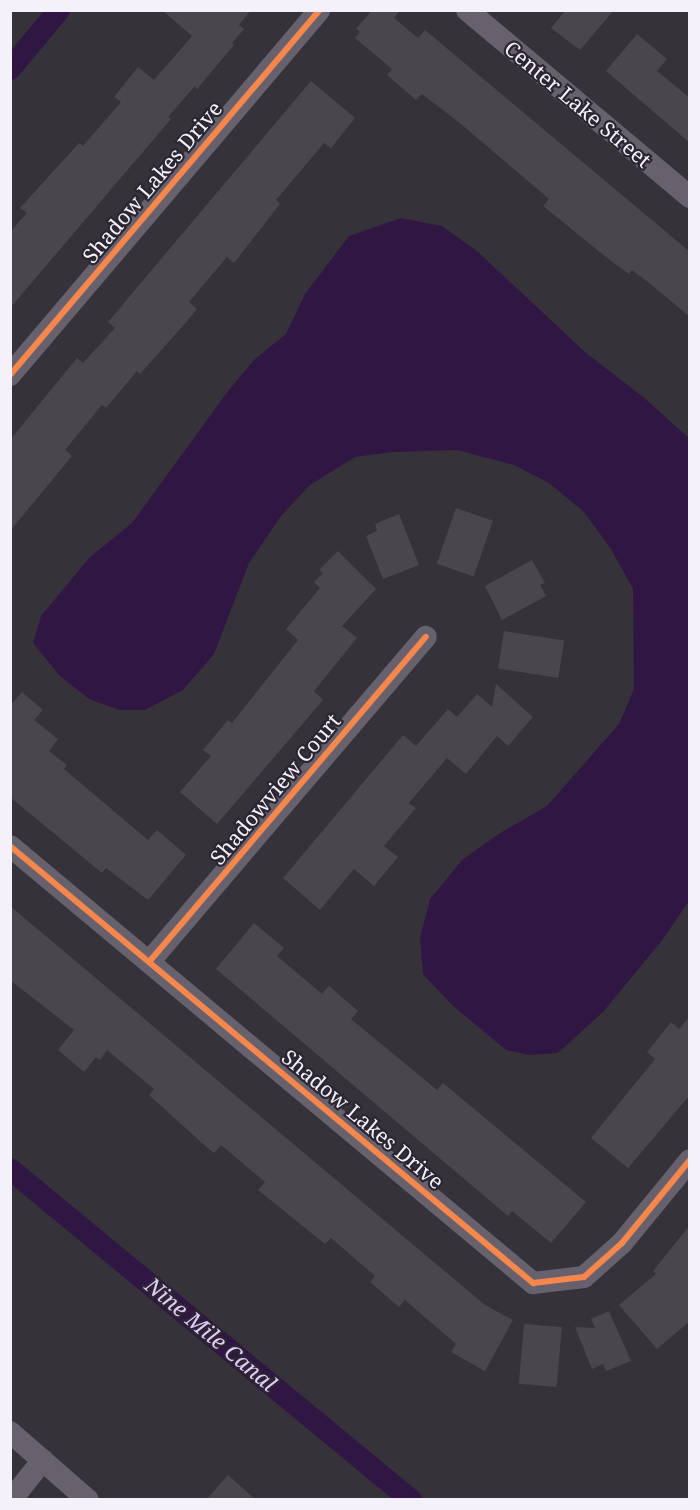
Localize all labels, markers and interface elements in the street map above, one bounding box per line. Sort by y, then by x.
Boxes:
street label: Center Lake Street [500,35,656,173]
street label: Shadow Lakes Drive [77,96,227,268]
street label: Shadowview Court [205,709,345,869]
street label: Shadow Lakes Drive [277,1044,449,1194]
water label: Nine Mile Canal [140,1272,282,1396]

